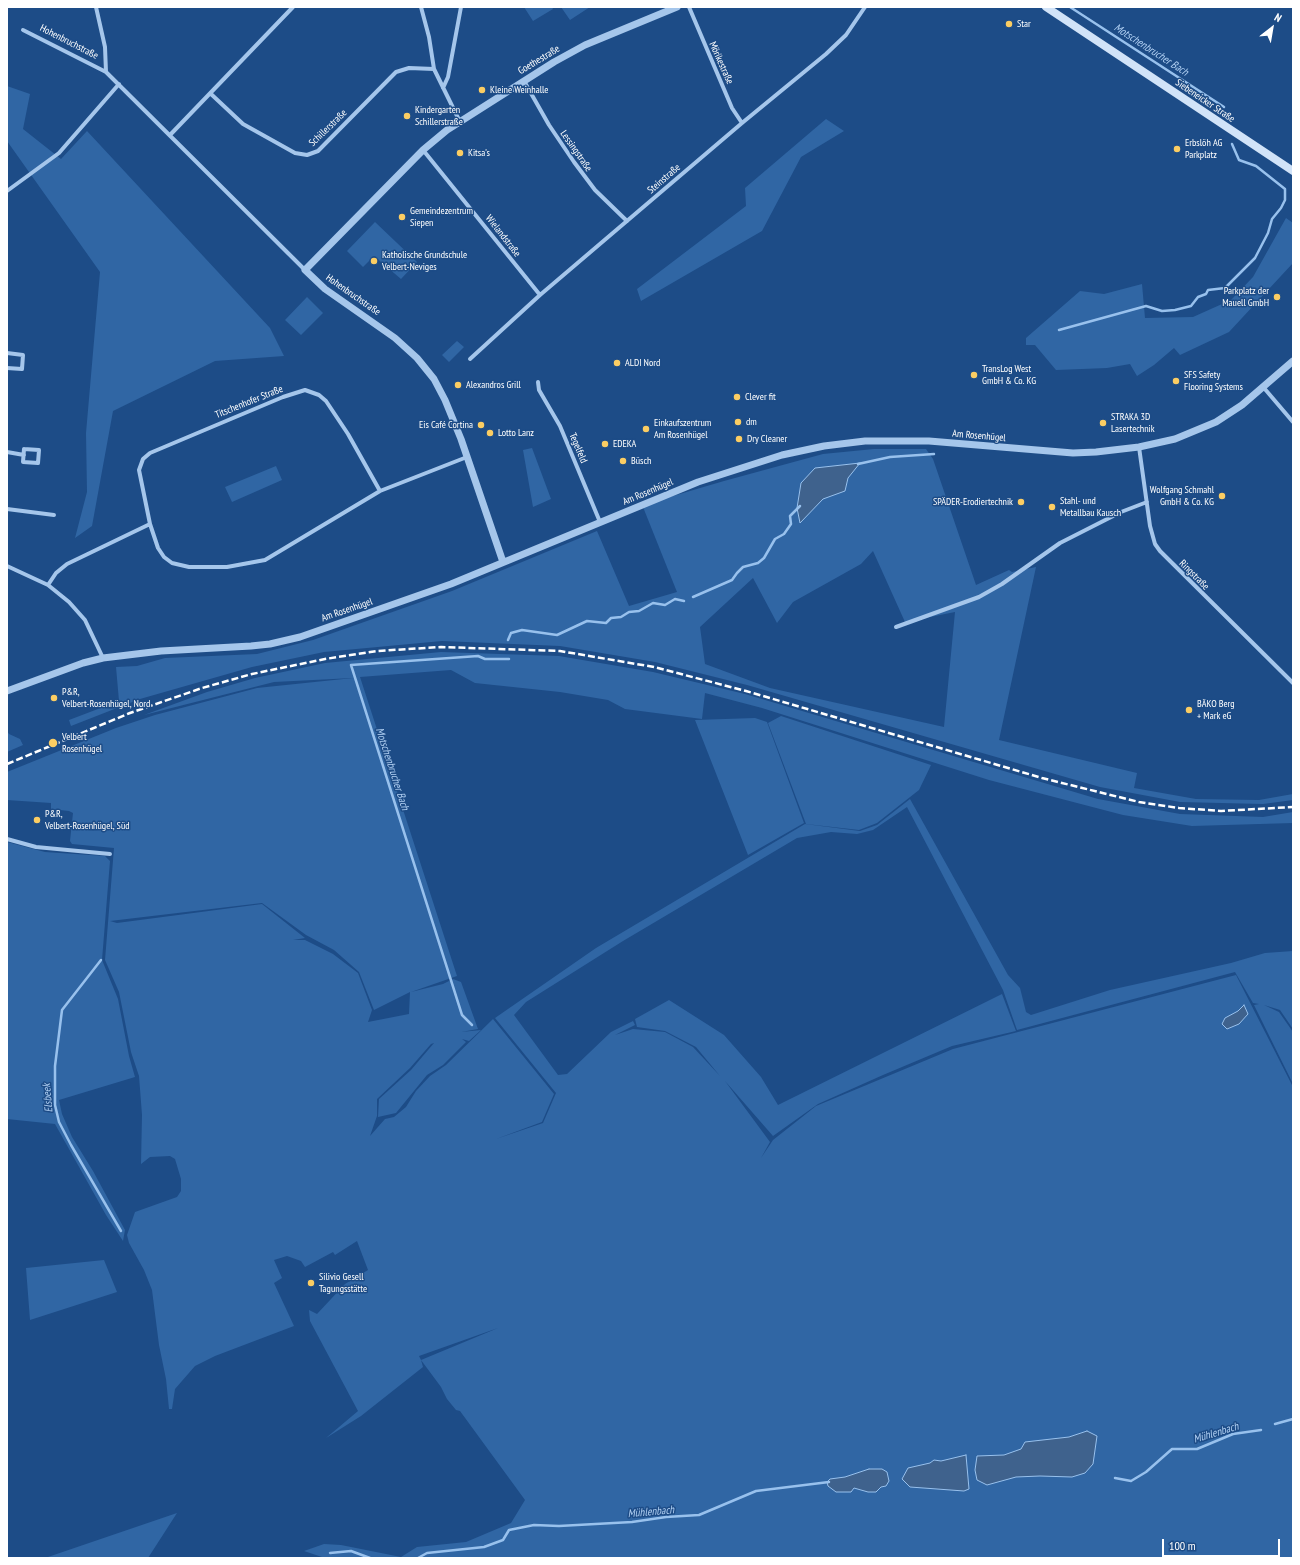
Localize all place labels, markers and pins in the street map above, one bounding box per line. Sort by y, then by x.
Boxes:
place label: Star [1017,18,1031,30]
marker: Star [1004,19,1014,29]
place label: Kleine Weinhalle [490,84,548,96]
marker: Kleine Weinhalle [477,85,487,95]
place label: Kindergarten Schillerstraße [415,104,463,128]
marker: Kindergarten Schillerstraße [402,111,412,121]
place label: Erbslöh AG Parkplatz [1185,137,1222,160]
marker: Erbslöh AG Parkplatz [1172,144,1182,154]
place label: Kitsa's [468,147,490,159]
marker: Kitsa's [455,148,465,158]
place label: Gemeindezentrum Siepen [410,205,473,228]
marker: Gemeindezentrum Siepen [397,212,407,222]
place label: Katholische Grundschule Velbert-Neviges [382,249,467,272]
marker: Katholische Grundschule Velbert-Neviges [369,256,379,266]
place label: Parkplatz der Mauell GmbH [1222,285,1269,308]
marker: Parkplatz der Mauell GmbH [1272,292,1282,302]
place label: ALDI Nord [625,357,660,369]
marker: ALDI Nord [612,358,622,368]
place label: TransLog West GmbH & Co. KG [982,363,1036,386]
place label: SFS Safety Flooring Systems [1184,369,1243,392]
marker: TransLog West GmbH & Co. KG [969,370,979,380]
marker: SFS Safety Flooring Systems [1171,376,1181,386]
place label: Alexandros Grill [466,379,521,391]
marker: Alexandros Grill [453,380,463,390]
place label: Clever fit [745,391,776,403]
marker: Clever fit [732,392,742,402]
place label: STRAKA 3D Lasertechnik [1111,411,1155,434]
place label: dm [746,416,757,428]
place label: Einkaufszentrum Am Rosenhügel [654,417,711,440]
marker: dm [733,417,743,427]
marker: STRAKA 3D Lasertechnik [1098,418,1108,428]
place label: Eis Café Cortina [419,419,473,431]
marker: Eis Café Cortina [476,420,486,430]
marker: Einkaufszentrum Am Rosenhügel [641,424,651,434]
place label: Lotto Lanz [498,427,534,439]
marker: Lotto Lanz [485,428,495,438]
place label: Dry Cleaner [747,433,787,445]
marker: Dry Cleaner [734,434,744,444]
place label: EDEKA [613,438,636,450]
marker: EDEKA [600,439,610,449]
place label: Büsch [631,455,651,467]
marker: Büsch [618,456,628,466]
place label: Wolfgang Schmahl GmbH & Co. KG [1150,484,1214,508]
marker: Wolfgang Schmahl GmbH & Co. KG [1217,491,1227,501]
place label: Stahl- und Metallbau Kausch [1060,495,1121,518]
place label: SPÄDER-Erodiertechnik [933,496,1013,508]
marker: SPÄDER-Erodiertechnik [1016,497,1026,507]
marker: Stahl- und Metallbau Kausch [1047,502,1057,512]
place label: P&R, Velbert-Rosenhügel, Nord [62,686,150,710]
marker: P&R, Velbert-Rosenhügel, Nord [49,693,59,703]
place label: BÄKO Berg + Mark eG [1197,698,1235,722]
marker: BÄKO Berg + Mark eG [1184,705,1194,715]
place label: Velbert Rosenhügel [62,731,102,754]
marker: Velbert Rosenhügel [47,737,59,749]
place label: P&R, Velbert-Rosenhügel, Süd [45,808,130,832]
marker: P&R, Velbert-Rosenhügel, Süd [32,815,42,825]
place label: Silivio Gesell Tagungsstätte [319,1271,367,1294]
marker: Silivio Gesell Tagungsstätte [306,1278,316,1288]

